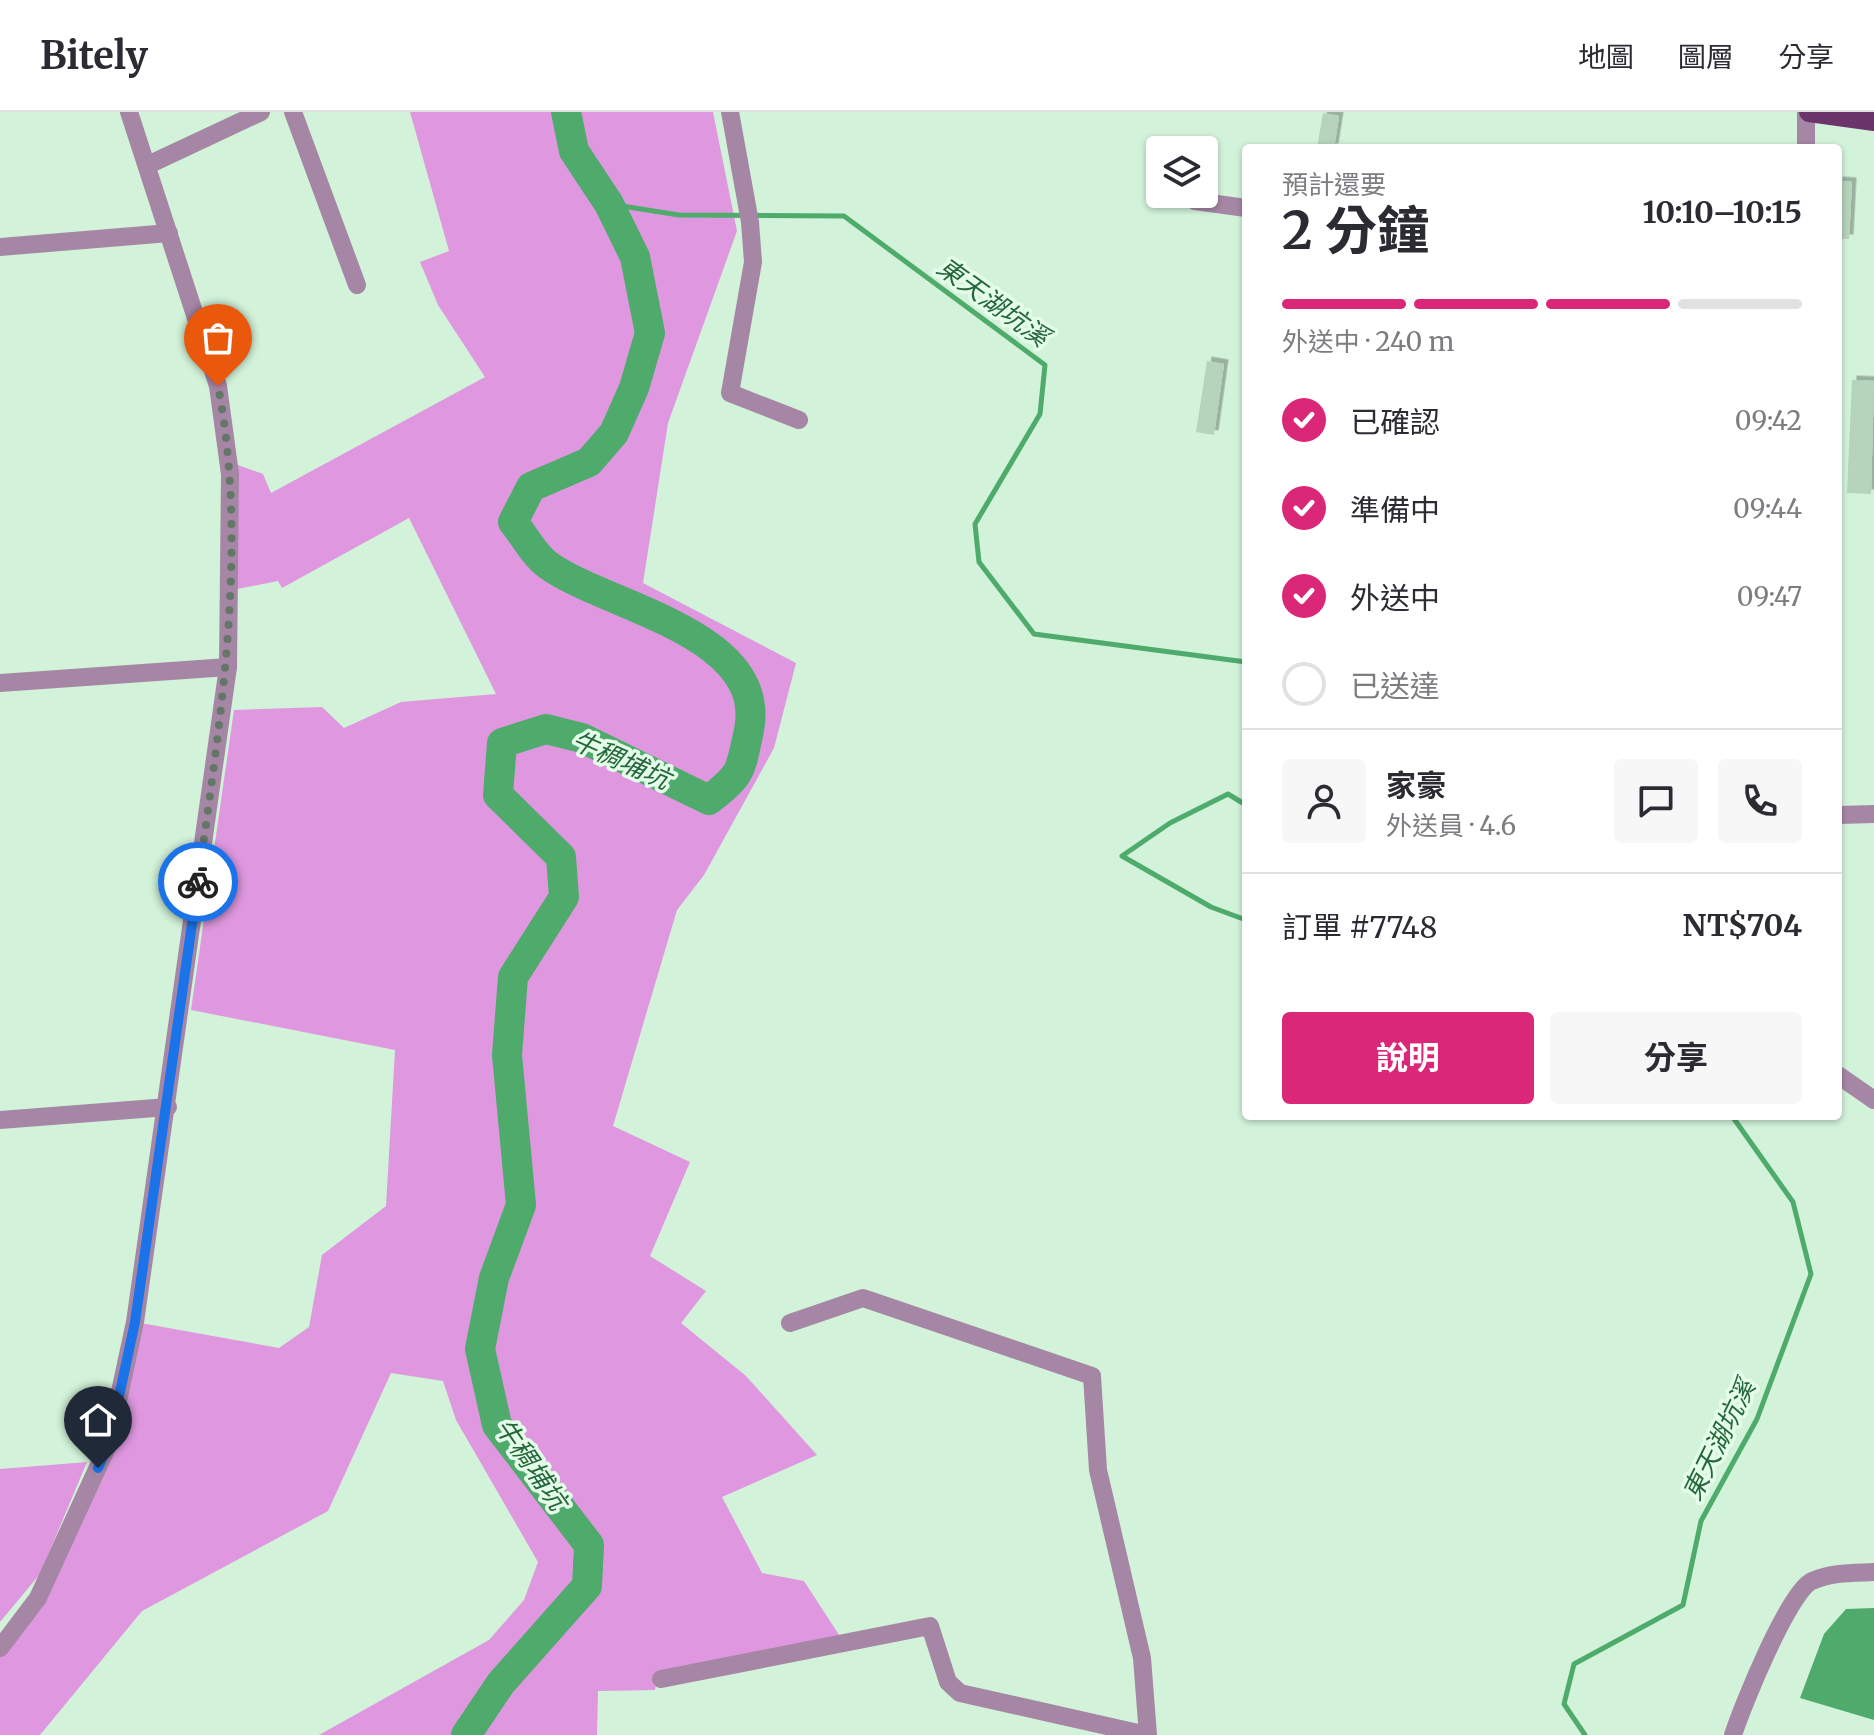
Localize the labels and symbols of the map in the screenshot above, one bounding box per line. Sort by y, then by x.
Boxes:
water label: 東天湖坑溪 [931,250,1059,355]
pin [184,304,252,386]
water label: 牛稠埔坑 [567,723,679,797]
courier [158,842,238,922]
water label: 東天湖坑溪 [1675,1371,1764,1505]
pin [64,1386,132,1468]
water label: 牛稠埔坑 [488,1412,577,1519]

